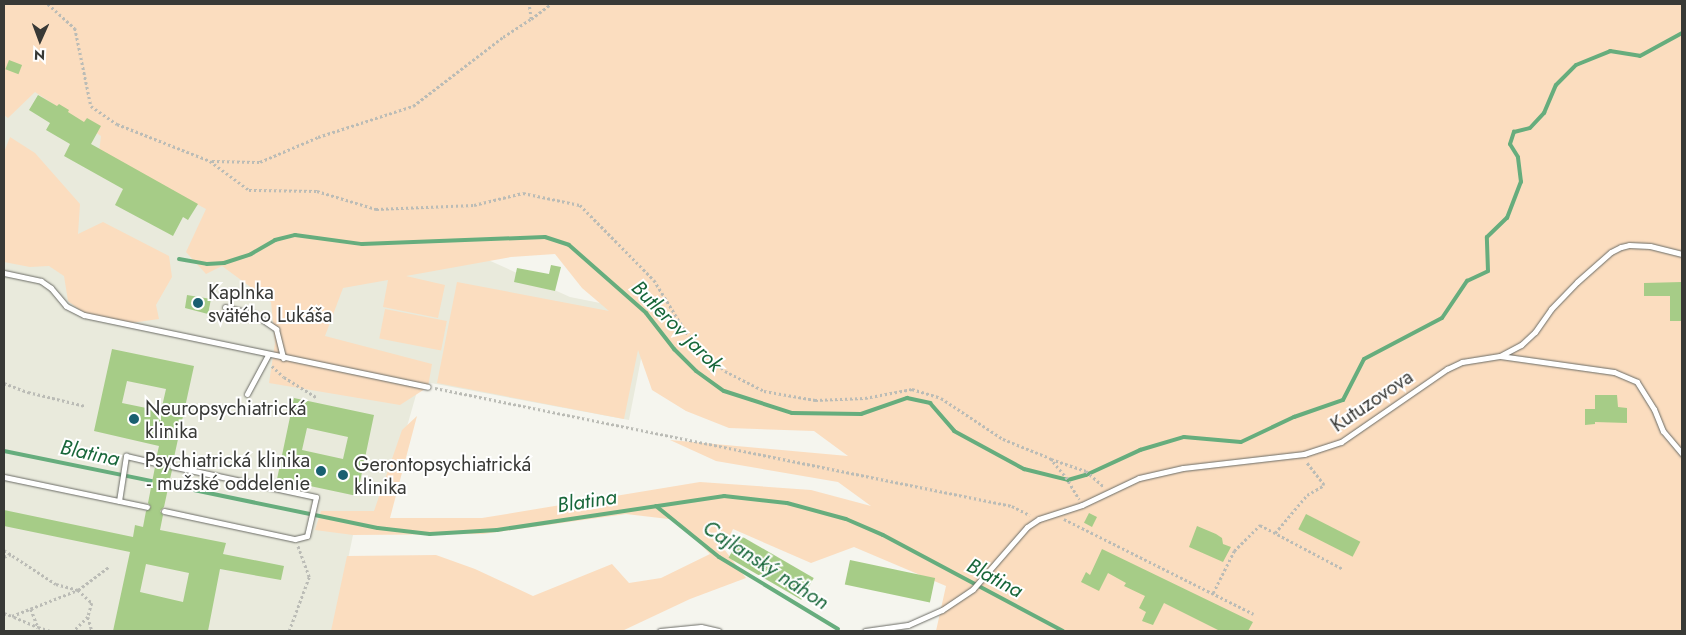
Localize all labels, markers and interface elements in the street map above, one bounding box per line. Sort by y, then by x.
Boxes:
north arrow [15,15,65,65]
text: N [34,45,45,65]
water label: Butlerov jarok [626,275,728,377]
place label: Kaplnka svätého Lukáša [208,280,332,327]
marker: Kaplnka svätého Lukáša [192,297,204,309]
street label: Kutuzovova [1327,365,1417,437]
place label: Neuropsychiatrická klinika [145,396,306,443]
marker: Neuropsychiatrická klinika [127,412,141,426]
water label: Blatina [58,434,122,472]
place label: Psychiatrická klinika - mužské oddelenie [145,448,310,495]
place label: Gerontopsychiatrická klinika [354,452,531,499]
marker: Psychiatrická klinika - mužské oddelenie [314,464,328,478]
marker: Gerontopsychiatrická klinika [336,468,350,482]
water label: Blatina [555,484,619,518]
water label: Cajlanský náhon [698,515,834,615]
water label: Blatina [963,553,1027,603]

